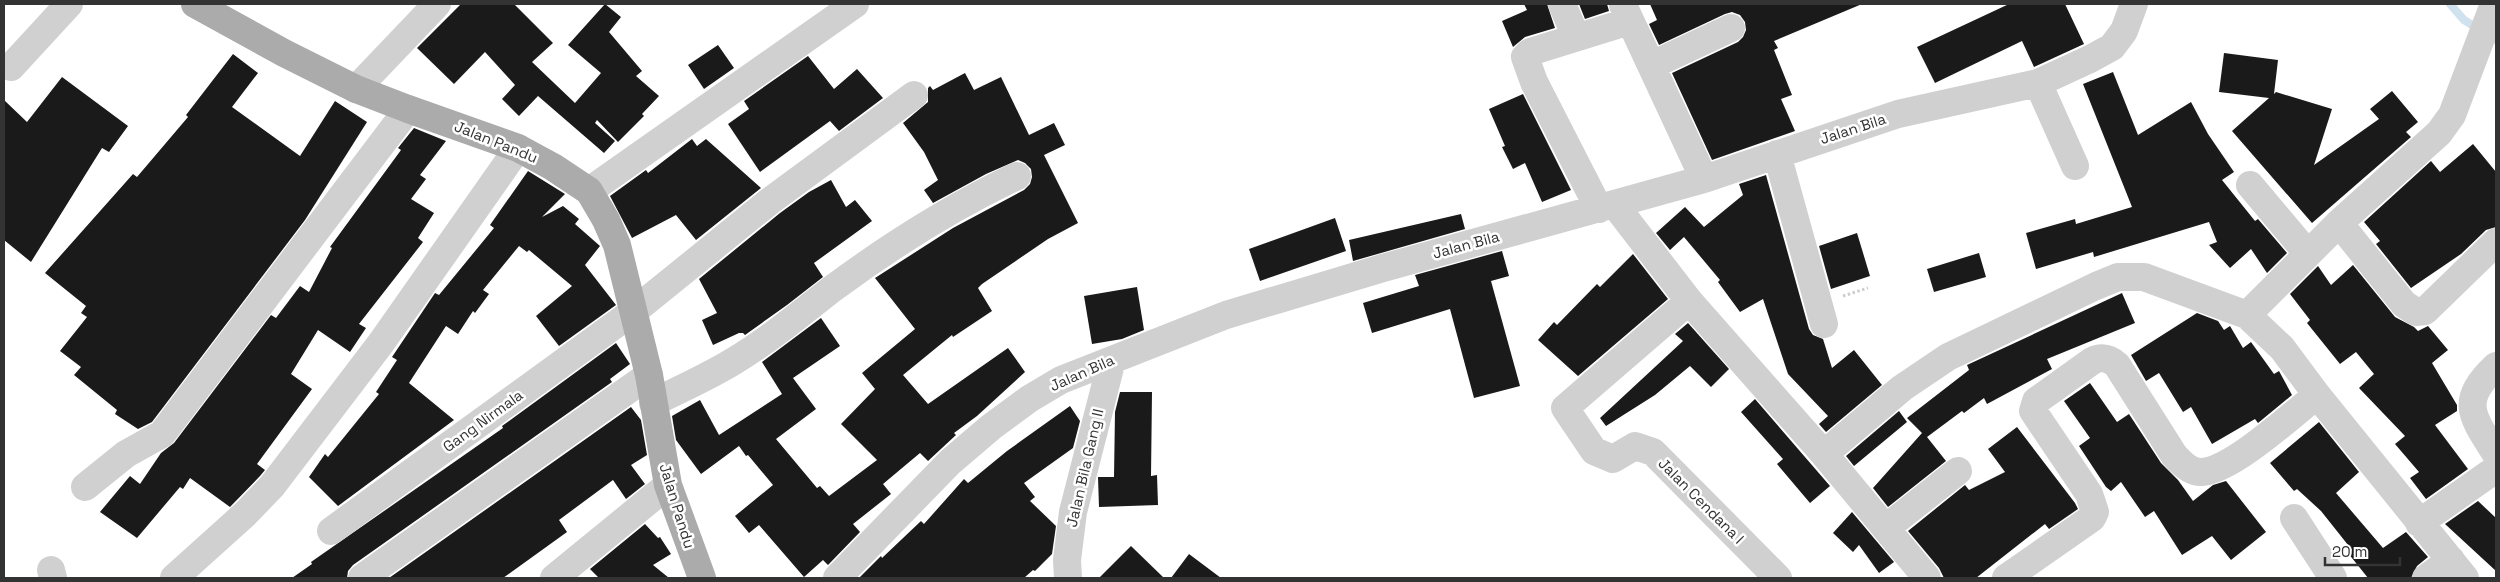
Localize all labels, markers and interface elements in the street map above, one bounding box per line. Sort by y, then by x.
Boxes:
street label: Jalan Bila [1817,109,1889,148]
street label: Jalan Pandu [452,116,541,167]
street label: Jalan Bila [1430,226,1502,263]
street label: Jalan Bila [1047,350,1117,395]
street label: Gang Nirmala [439,385,527,456]
street label: Jalan Bila Gang II [1062,407,1107,529]
street label: Jalan Cendana I [1654,454,1748,548]
street label: Jalan Pandu [656,461,699,551]
scale bar [2325,534,2400,566]
text: 20 m [2332,542,2367,561]

